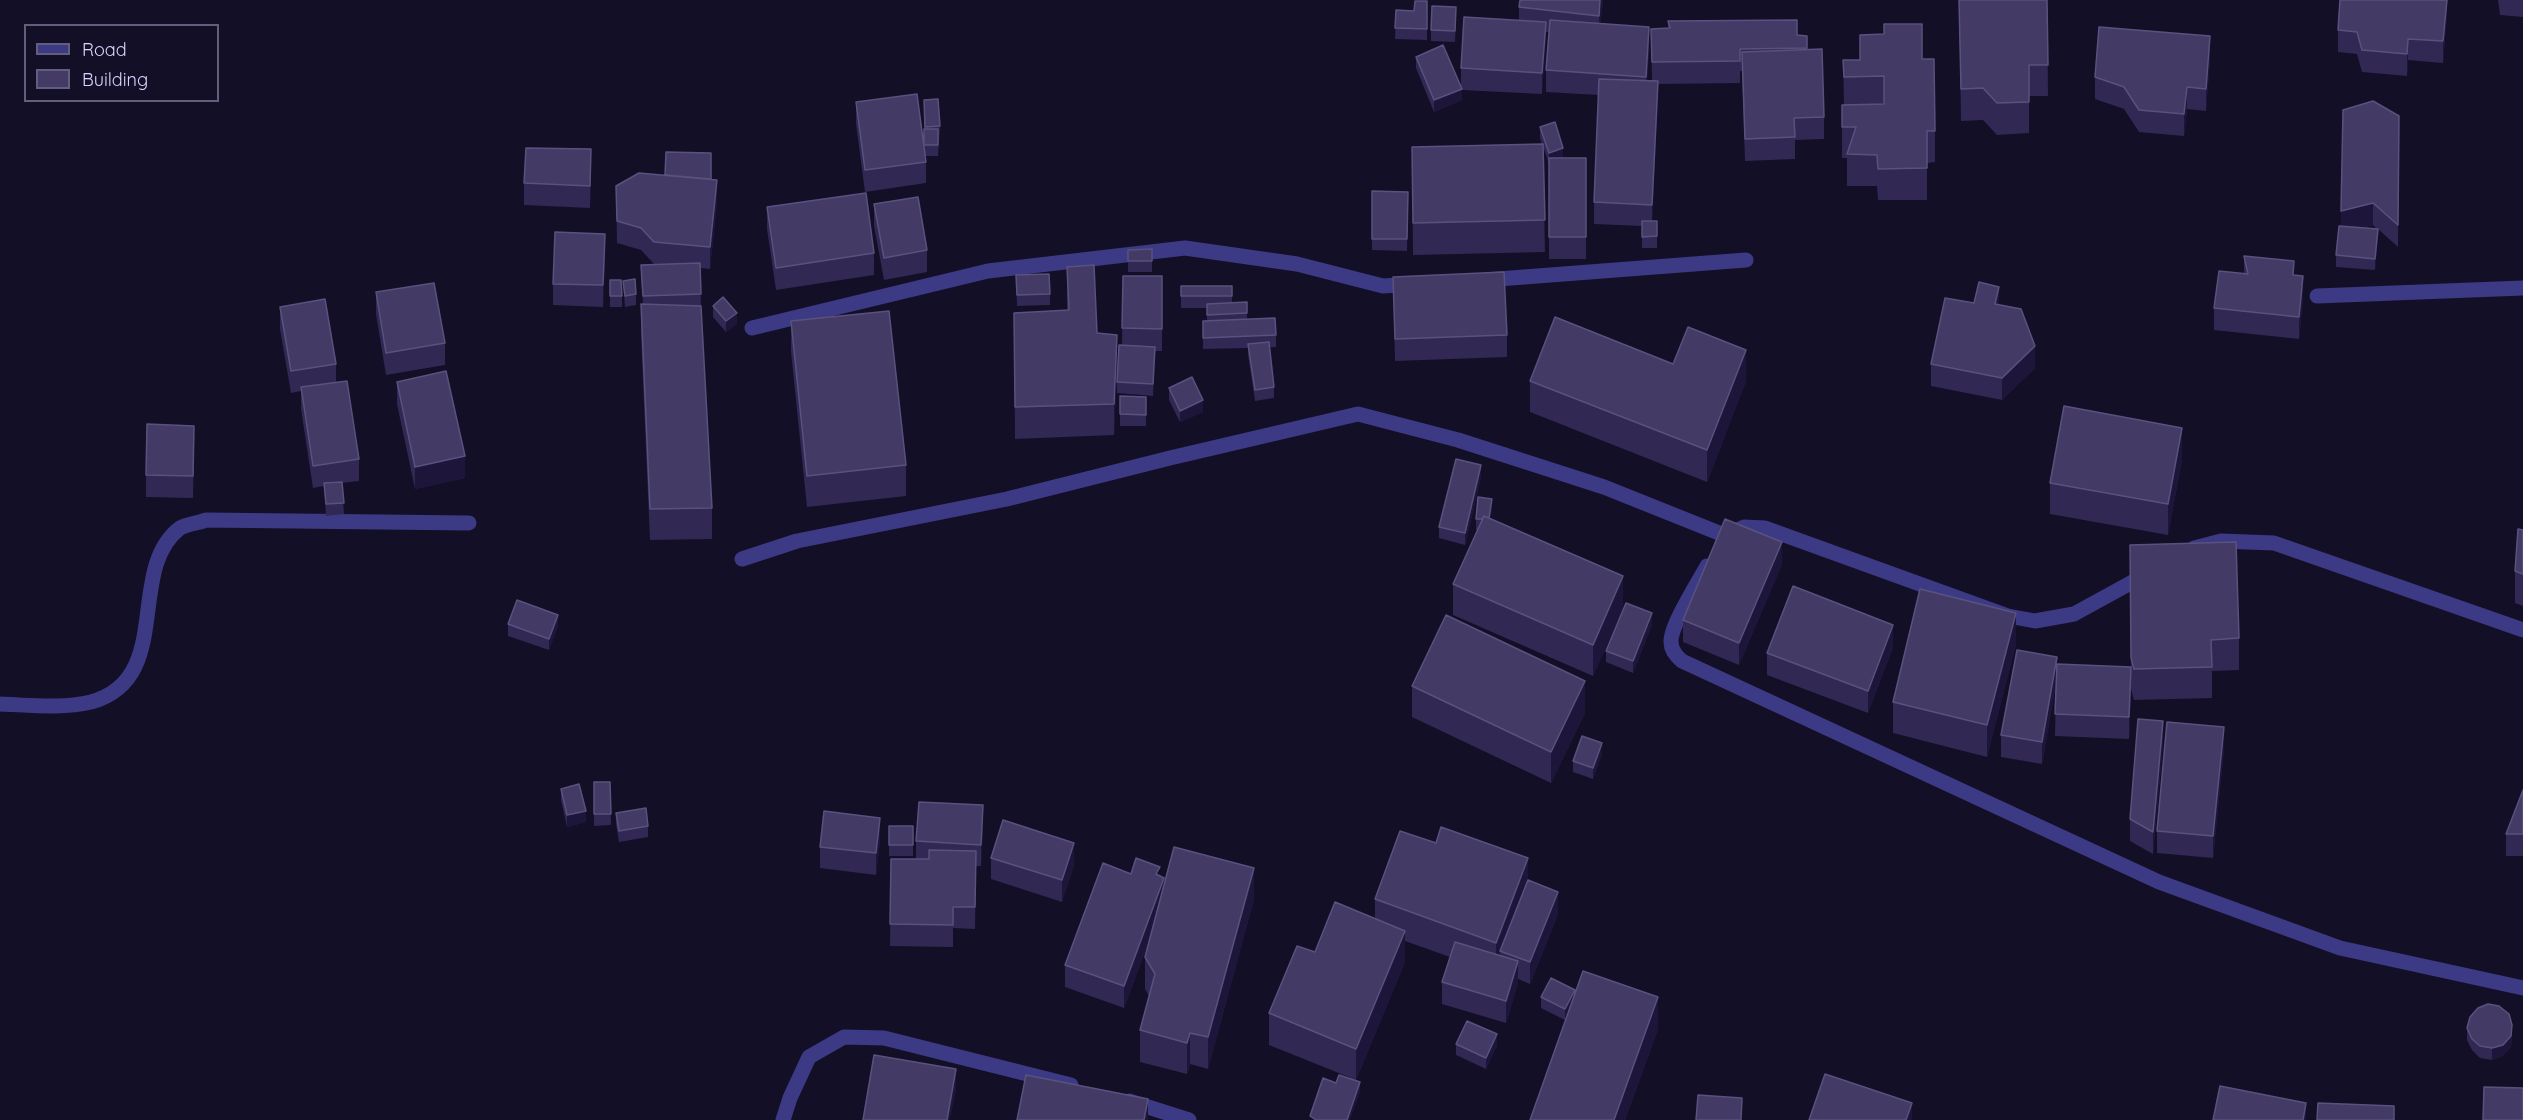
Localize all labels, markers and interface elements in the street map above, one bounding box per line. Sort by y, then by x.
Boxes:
legend [24,24,219,102]
text: Road [82,38,127,61]
text: Building [82,68,148,91]

